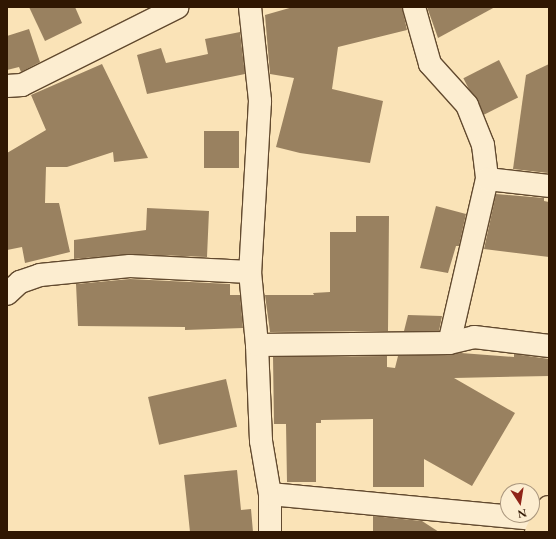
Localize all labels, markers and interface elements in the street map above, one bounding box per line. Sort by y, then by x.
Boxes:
north arrow [500,483,540,523]
text: N [516,506,528,522]

